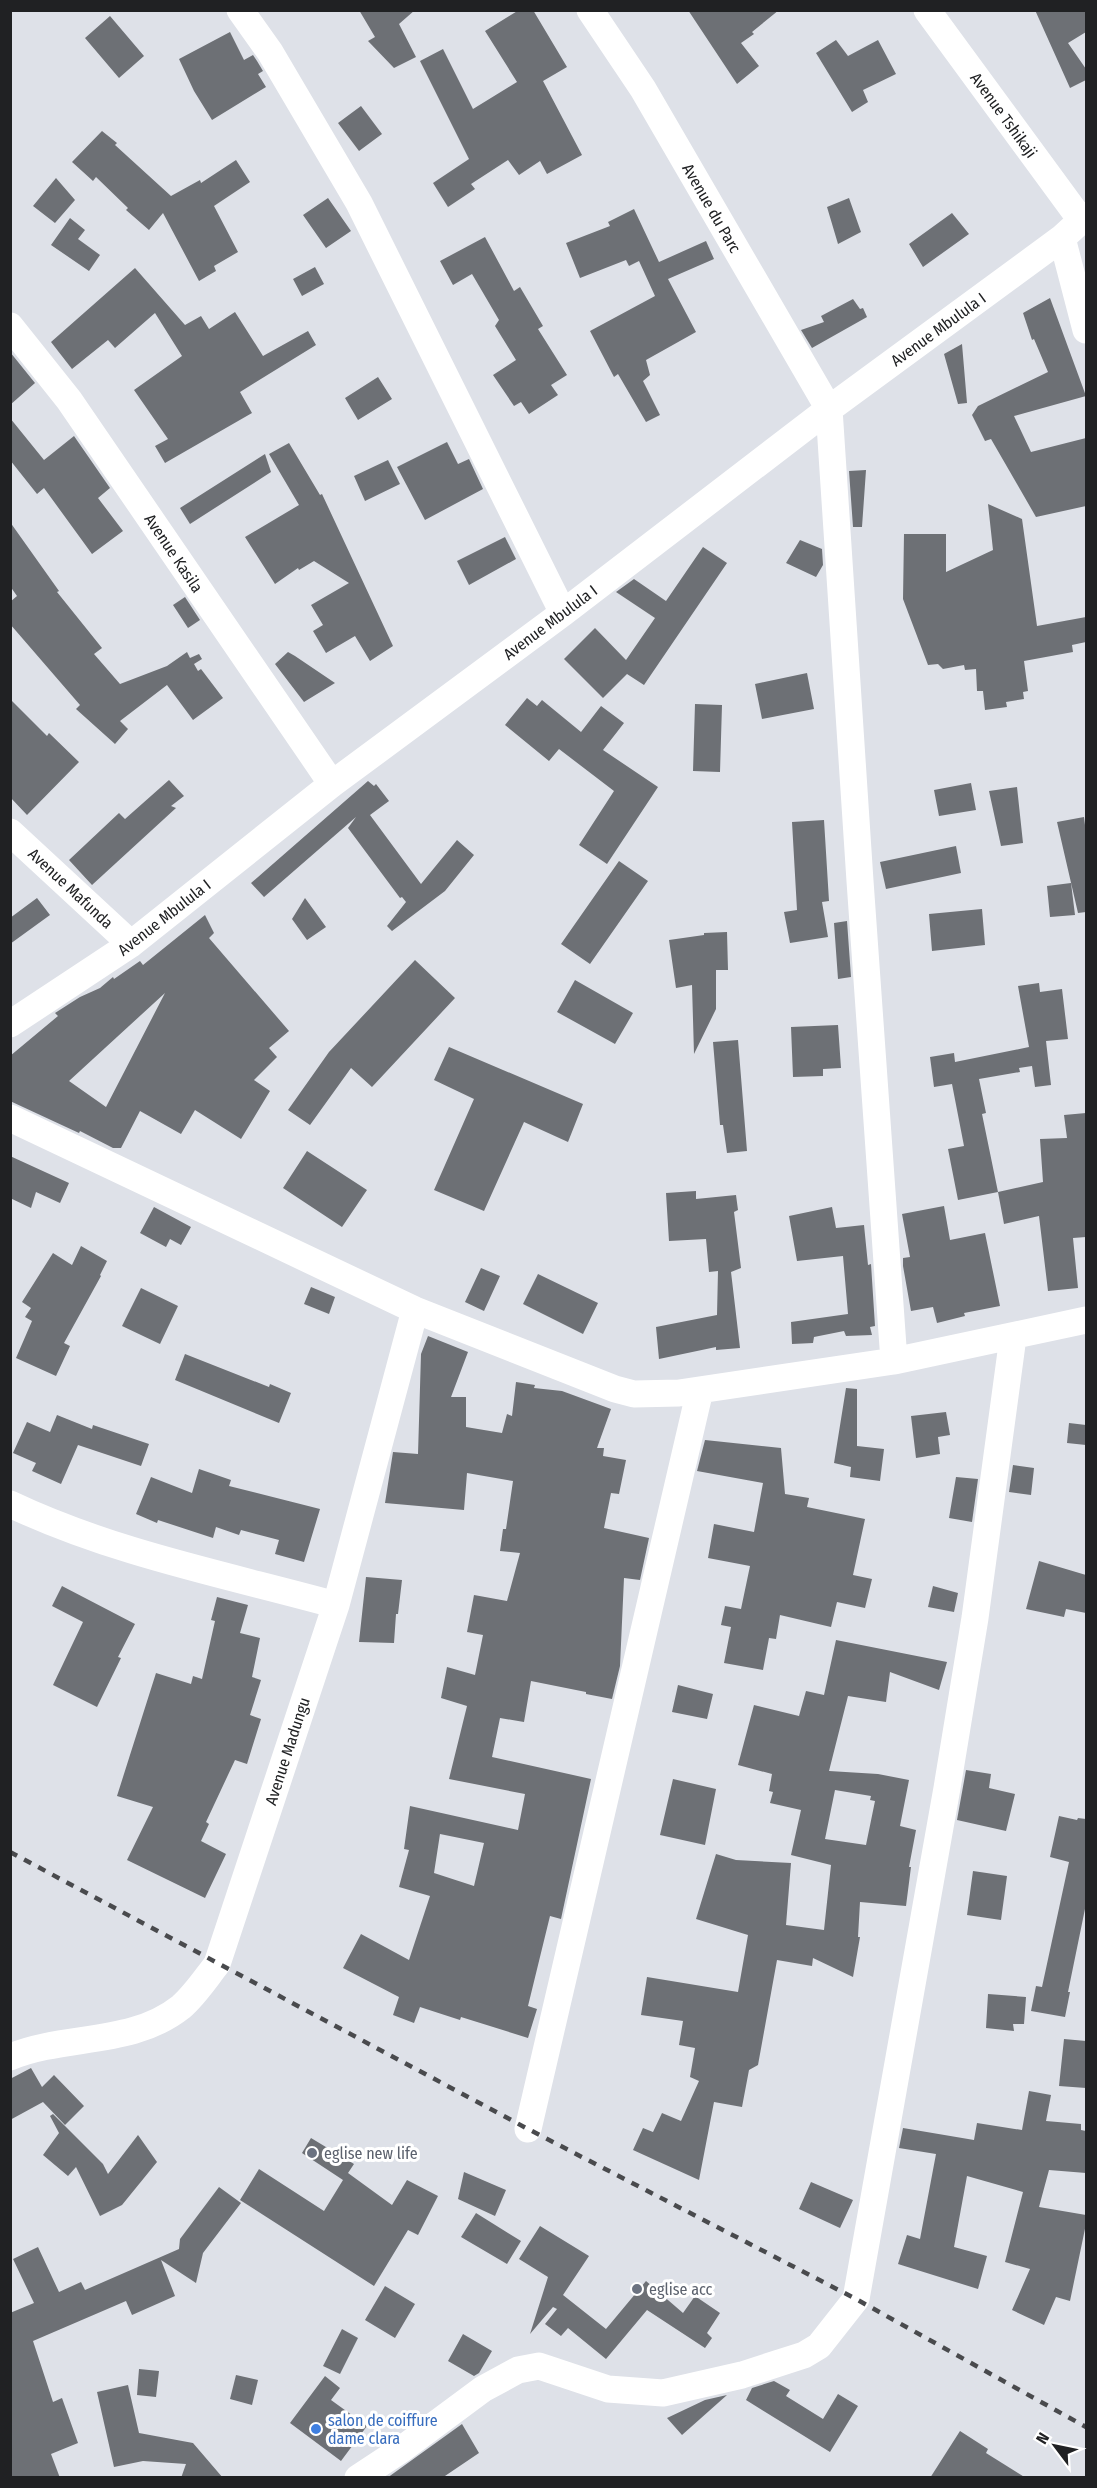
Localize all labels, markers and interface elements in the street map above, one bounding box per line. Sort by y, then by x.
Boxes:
street label: Avenue Tshikaji [966,69,1041,162]
street label: Avenue du Parc [678,160,745,256]
street label: Avenue Mbulula I [887,289,989,370]
street label: Avenue Kasila [140,510,207,596]
street label: Avenue Mbulula I [500,581,601,664]
street label: Avenue Mafunda [24,844,117,933]
street label: Avenue Mbulula I [114,875,215,960]
street label: Avenue Madungu [261,1695,314,1807]
place label: eglise new life [324,2144,418,2163]
marker: eglise new life [305,2146,319,2160]
place label: eglise acc [649,2280,713,2299]
marker: eglise acc [630,2282,644,2296]
place label: salon de coiffure dame clara [328,2411,438,2448]
north arrow [1025,2416,1085,2476]
marker: salon de coiffure dame clara [309,2422,323,2436]
text: N [1032,2429,1053,2447]

